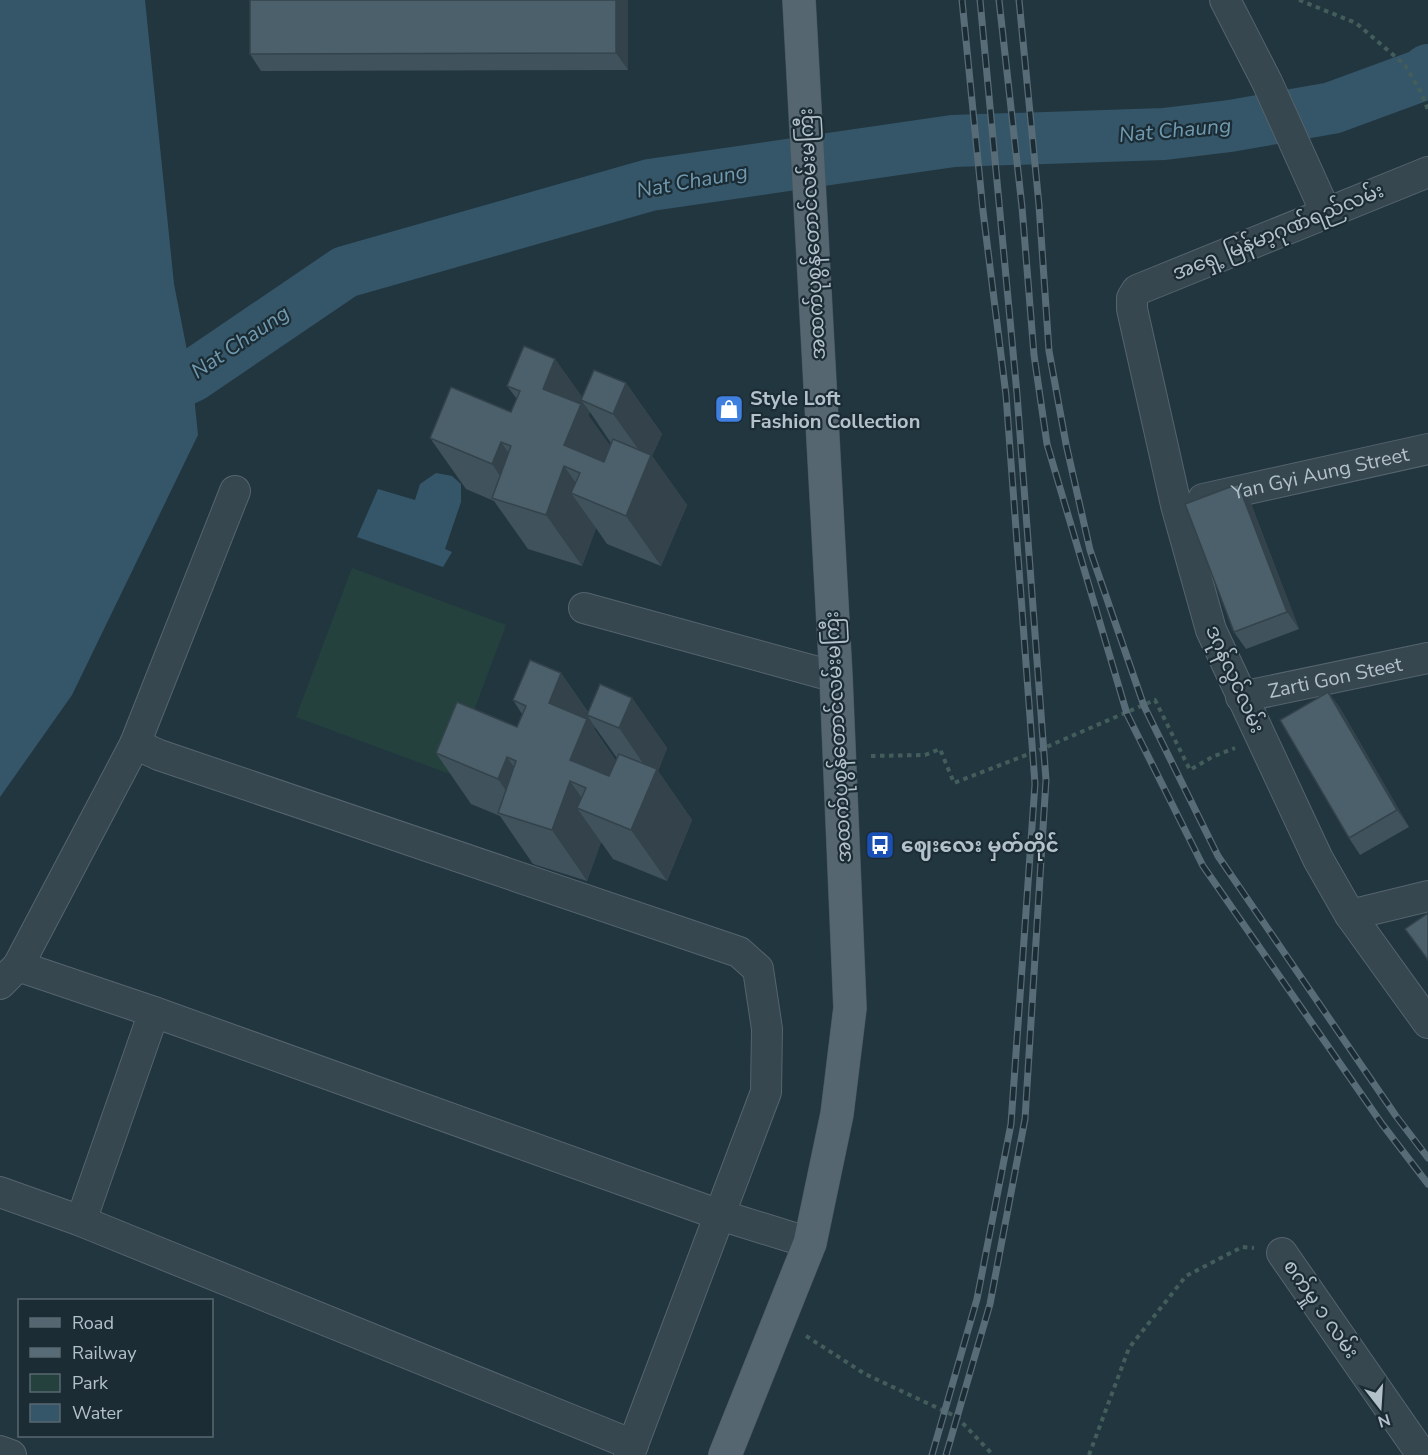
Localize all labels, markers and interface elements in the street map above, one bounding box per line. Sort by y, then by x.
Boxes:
street label: အထက်ပုစွန်တောင်လမ်းမကြီး [791,107,835,361]
water label: Nat Chaung [1118,111,1232,149]
water label: Nat Chaung [634,157,750,205]
street label: အရှေ့ မြန်မာ့ဂုဏ်ရည်လမ်း [1168,176,1389,290]
water label: Nat Chaung [185,299,295,385]
place label: Style Loft Fashion Collection [750,385,920,435]
shop icon: Style Loft Fashion Collection [713,393,745,425]
street label: Yan Gyi Aung Street [1228,440,1412,506]
street label: အထက်ပုစွန်တောင်လမ်းမကြီး [817,610,861,864]
street label: ဒဂုန်လွင်လမ်း [1196,620,1272,739]
street label: Zarti Gon Steet [1266,650,1405,705]
bus stop icon: ဈေးလေး မှတ်တိုင် [864,829,896,861]
place label: ဈေးလေး မှတ်တိုင် [901,832,1059,861]
street label: စက်မှု ၁ လမ်း [1275,1254,1366,1365]
legend [18,1299,213,1437]
text: Road [72,1311,114,1335]
text: Railway [72,1341,137,1365]
text: Park [72,1371,109,1395]
north arrow [1350,1377,1410,1437]
text: Water [72,1401,123,1425]
text: N [1375,1408,1393,1433]

